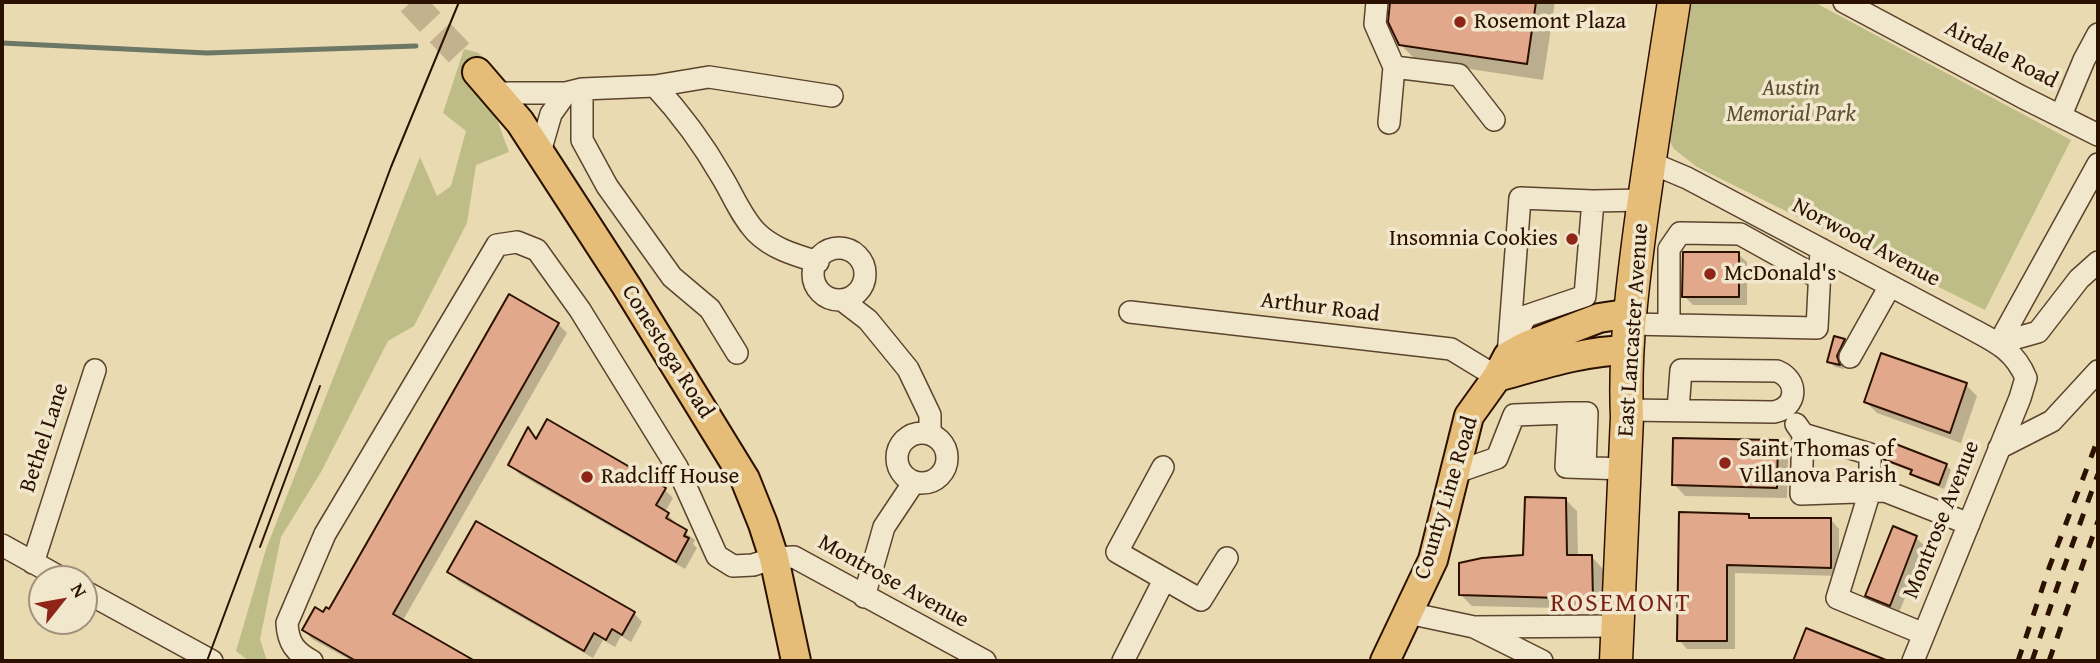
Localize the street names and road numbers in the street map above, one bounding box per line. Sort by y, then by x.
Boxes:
street label: Airdale Road [1940,15,2062,95]
street label: Norwood Avenue [1787,192,1945,294]
street label: East Lancaster Avenue [1613,222,1655,438]
street label: Conestoga Road [615,280,719,424]
street label: Arthur Road [1259,287,1381,329]
street label: Bethel Lane [14,380,76,496]
street label: County Line Road [1409,413,1485,583]
street label: Montrose Avenue [1898,437,1986,603]
street label: Montrose Avenue [813,529,973,635]

